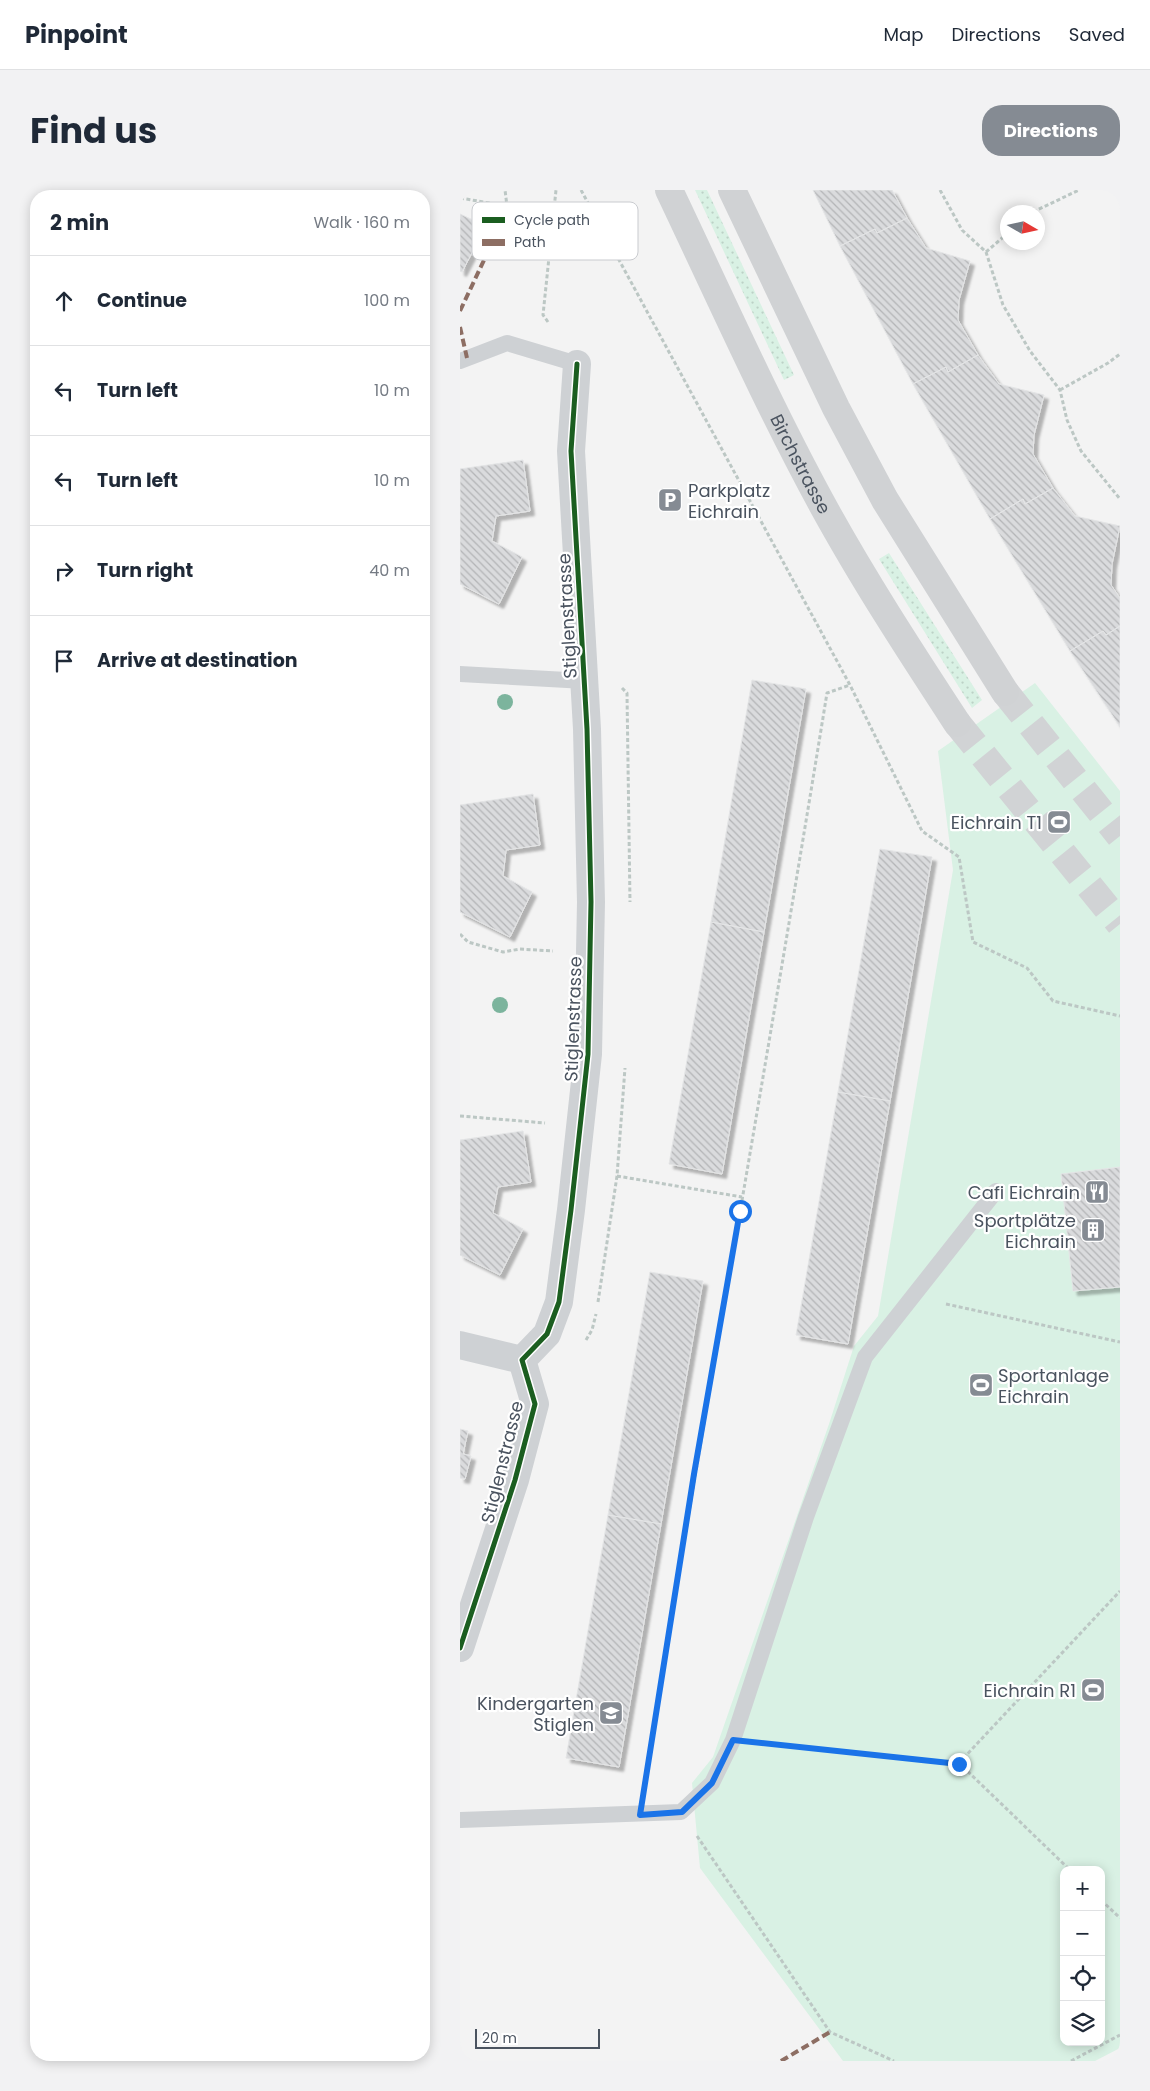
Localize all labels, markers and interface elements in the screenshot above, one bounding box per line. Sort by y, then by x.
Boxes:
text: Pinpoint [25,18,128,51]
text: Map [884,22,923,47]
text: Directions [951,22,1041,47]
text: Saved [1069,22,1125,47]
button: Directions [982,105,1120,156]
text: Find us [30,106,157,155]
legend [472,202,638,260]
north arrow [1000,205,1045,250]
text: 2 min [50,208,109,237]
text: Cycle path [514,210,590,230]
text: Walk · 160 m [313,211,410,234]
text: Path [514,232,546,252]
icon: ahead [50,287,78,315]
text: Continue [97,287,187,314]
text: 100 m [364,289,410,312]
icon: left [50,377,78,405]
text: Turn left [97,377,178,404]
text: 10 m [374,379,410,402]
street label: Birchstrasse [765,410,837,518]
icon: left [50,467,78,495]
text: Turn left [97,467,178,494]
text: 10 m [374,469,410,492]
place label: Parkplatz Eichrain [688,478,770,524]
parking icon: Parkplatz Eichrain [657,487,683,513]
street label: Stiglenstrasse [551,553,583,679]
icon: right [50,557,78,585]
text: Turn right [97,557,193,584]
text: 40 m [369,559,410,582]
icon: arrive [50,647,78,675]
text: Arrive at destination [97,647,298,674]
sports icon: Eichrain T1 [1046,809,1072,835]
place label: Eichrain T1 [951,810,1042,835]
street label: Stiglenstrasse [558,956,588,1082]
restaurant icon: Cafi Eichrain [1084,1179,1110,1205]
place label: Cafi Eichrain [968,1180,1080,1205]
route start [729,1200,752,1223]
place label: Sportplätze Eichrain [974,1208,1076,1254]
building icon: Sportplätze Eichrain [1080,1217,1106,1243]
place label: Sportanlage Eichrain [998,1363,1109,1409]
sports icon: Sportanlage Eichrain [968,1372,994,1398]
street label: Stiglenstrasse [475,1398,529,1526]
sports icon: Eichrain R1 [1080,1677,1106,1703]
place label: Eichrain R1 [984,1678,1076,1703]
place label: Kindergarten Stiglen [477,1691,594,1737]
school or university icon: Kindergarten Stiglen [598,1700,624,1726]
route end [948,1753,971,1776]
map controls [1060,1866,1105,2046]
button: + [1060,1866,1105,1911]
button: − [1060,1911,1105,1956]
button: locate [1060,1956,1105,2001]
button: layers [1060,2001,1105,2046]
scale bar [475,2026,600,2049]
text: 20 m [482,2028,517,2048]

